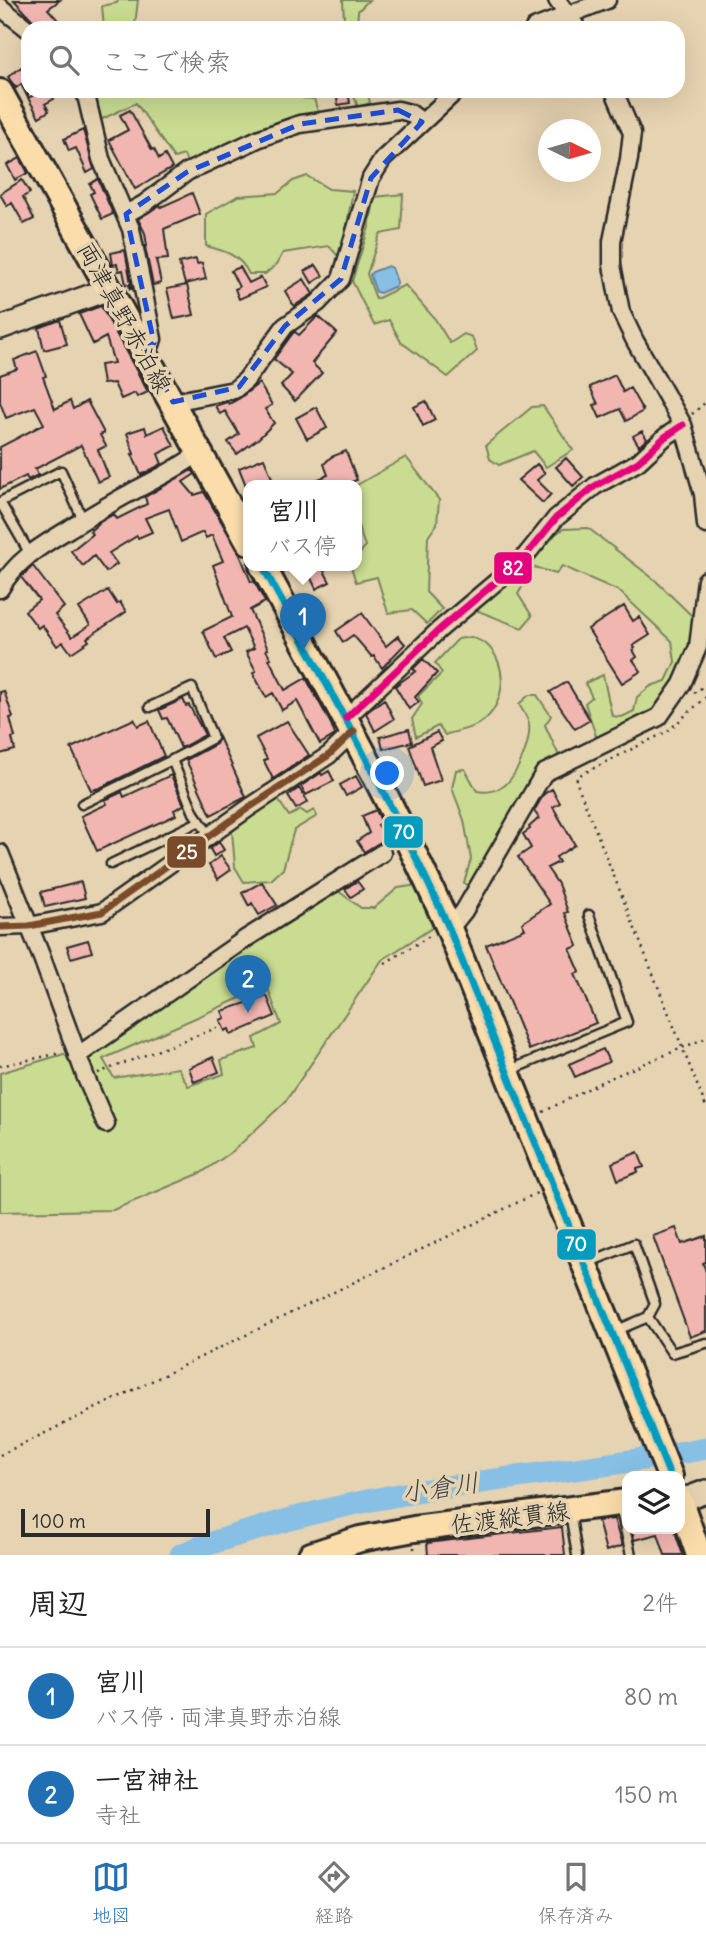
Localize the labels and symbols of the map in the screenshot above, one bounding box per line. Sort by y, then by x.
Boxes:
north arrow [538,119,601,182]
street label: 両津真野赤泊線 [71,236,179,398]
line badge: 82 [493,551,533,585]
text: 82 [502,556,524,580]
pin: 1 [280,593,326,651]
your location [370,756,404,790]
line badge: 70 [383,815,424,849]
text: 70 [393,820,415,844]
line badge: 25 [166,835,207,869]
text: 25 [176,840,198,864]
pin: 2 [225,955,271,1013]
line badge: 70 [556,1228,597,1261]
text: 70 [565,1232,587,1256]
water label: 小倉川 [399,1465,481,1509]
street label: 佐渡縦貫線 [449,1495,571,1539]
scale bar [21,1506,210,1538]

